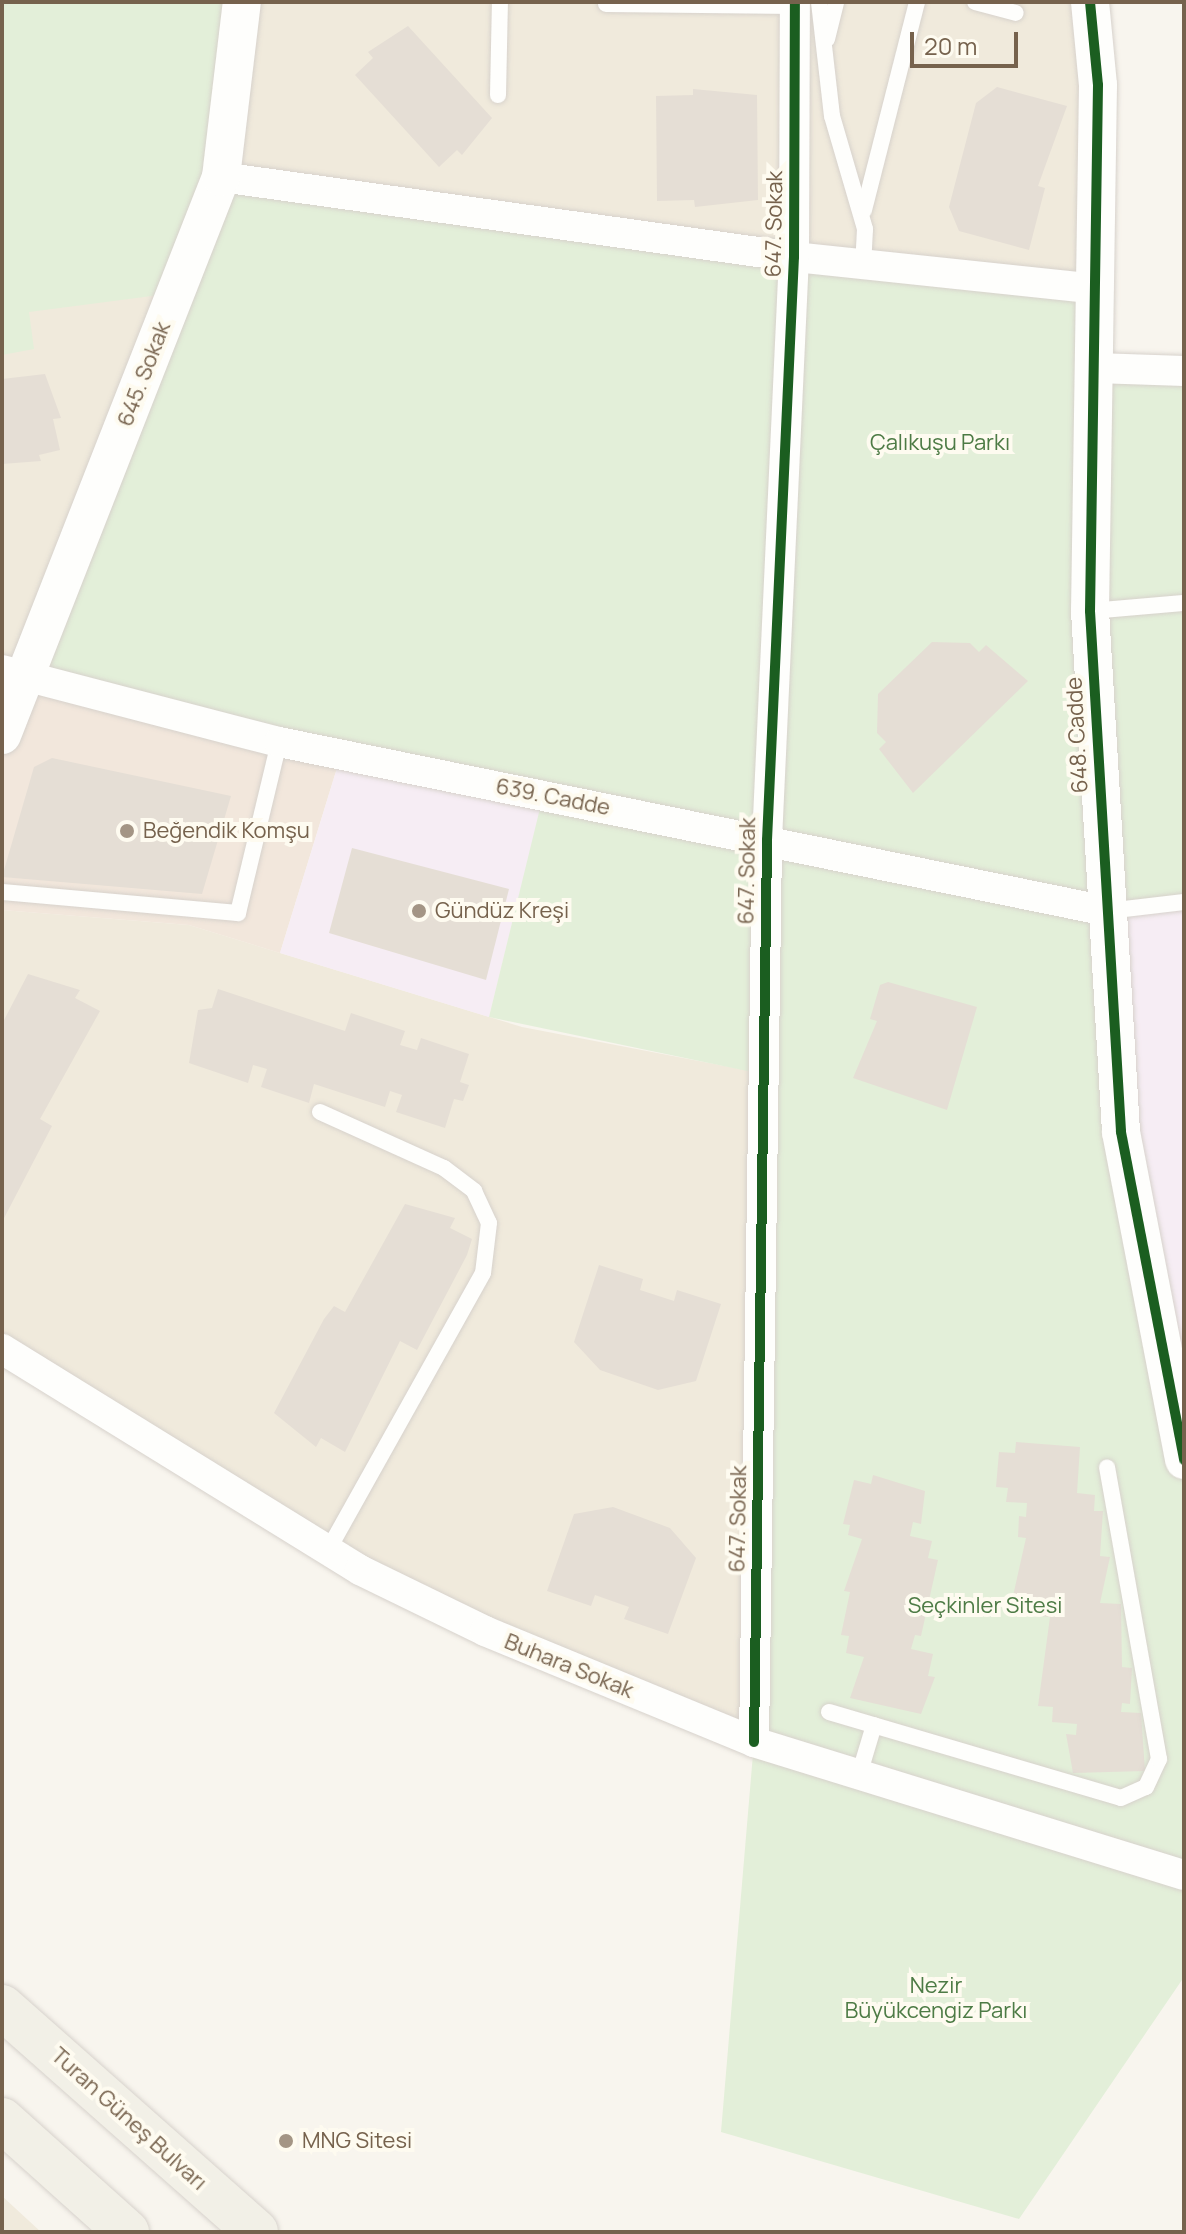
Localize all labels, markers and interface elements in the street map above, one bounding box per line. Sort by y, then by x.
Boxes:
scale bar [914,16,1022,66]
text: 20 m [924,29,977,62]
street label: 647. Sokak [760,170,788,278]
street label: 645. Sokak [112,318,176,430]
park label: Çalıkuşu Parkı [870,430,1010,456]
street label: 648. Cadde [1061,676,1093,794]
street label: 639. Cadde [494,773,612,821]
street label: 647. Sokak [733,817,761,925]
place label: Beğendik Komşu [143,818,310,844]
marker: Beğendik Komşu [118,822,136,840]
place label: Gündüz Kreşi [435,898,569,924]
marker: Gündüz Kreşi [410,902,428,920]
street label: 647. Sokak [724,1465,752,1573]
park label: Seçkinler Sitesi [908,1593,1062,1619]
street label: Buhara Sokak [501,1628,637,1704]
park label: Nezir Büyükcengiz Parkı [845,1972,1027,2024]
street label: Turan Güneş Bulvarı [46,2042,212,2196]
place label: MNG Sitesi [302,2128,412,2154]
marker: MNG Sitesi [277,2132,295,2150]

